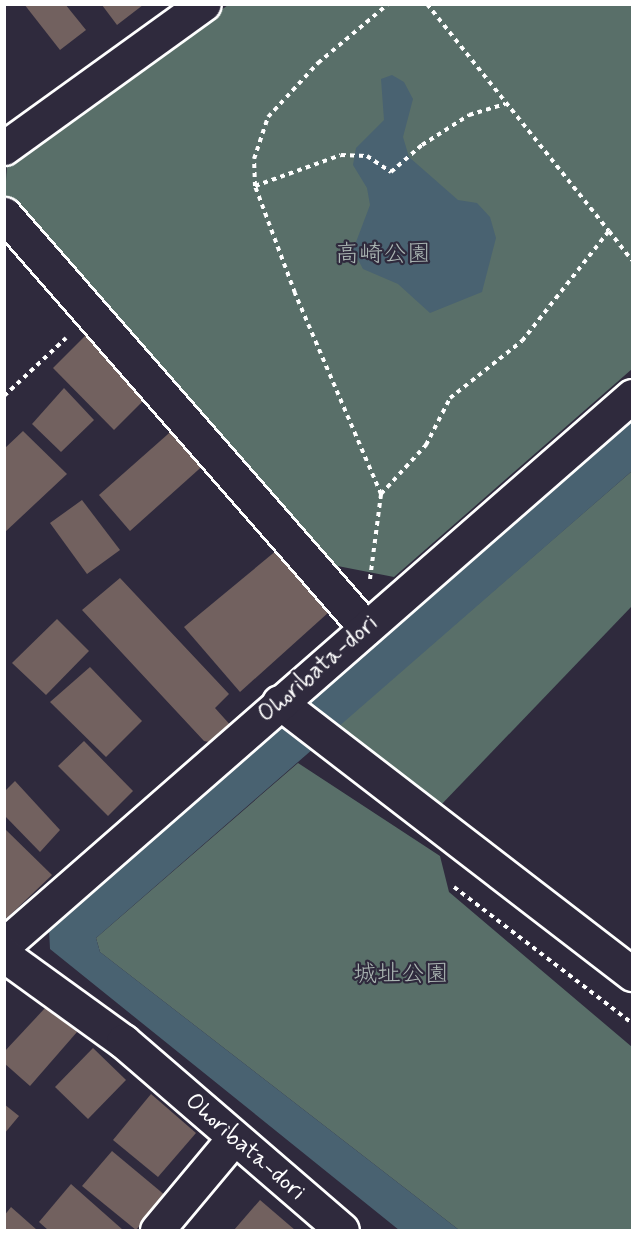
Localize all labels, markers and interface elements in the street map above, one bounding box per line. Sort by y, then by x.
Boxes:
park label: 高崎公園 [335,241,431,269]
street label: Ohoribata-dori [252,609,384,729]
park label: 城址公園 [353,961,449,989]
street label: Ohoribata-dori [179,1087,311,1207]

